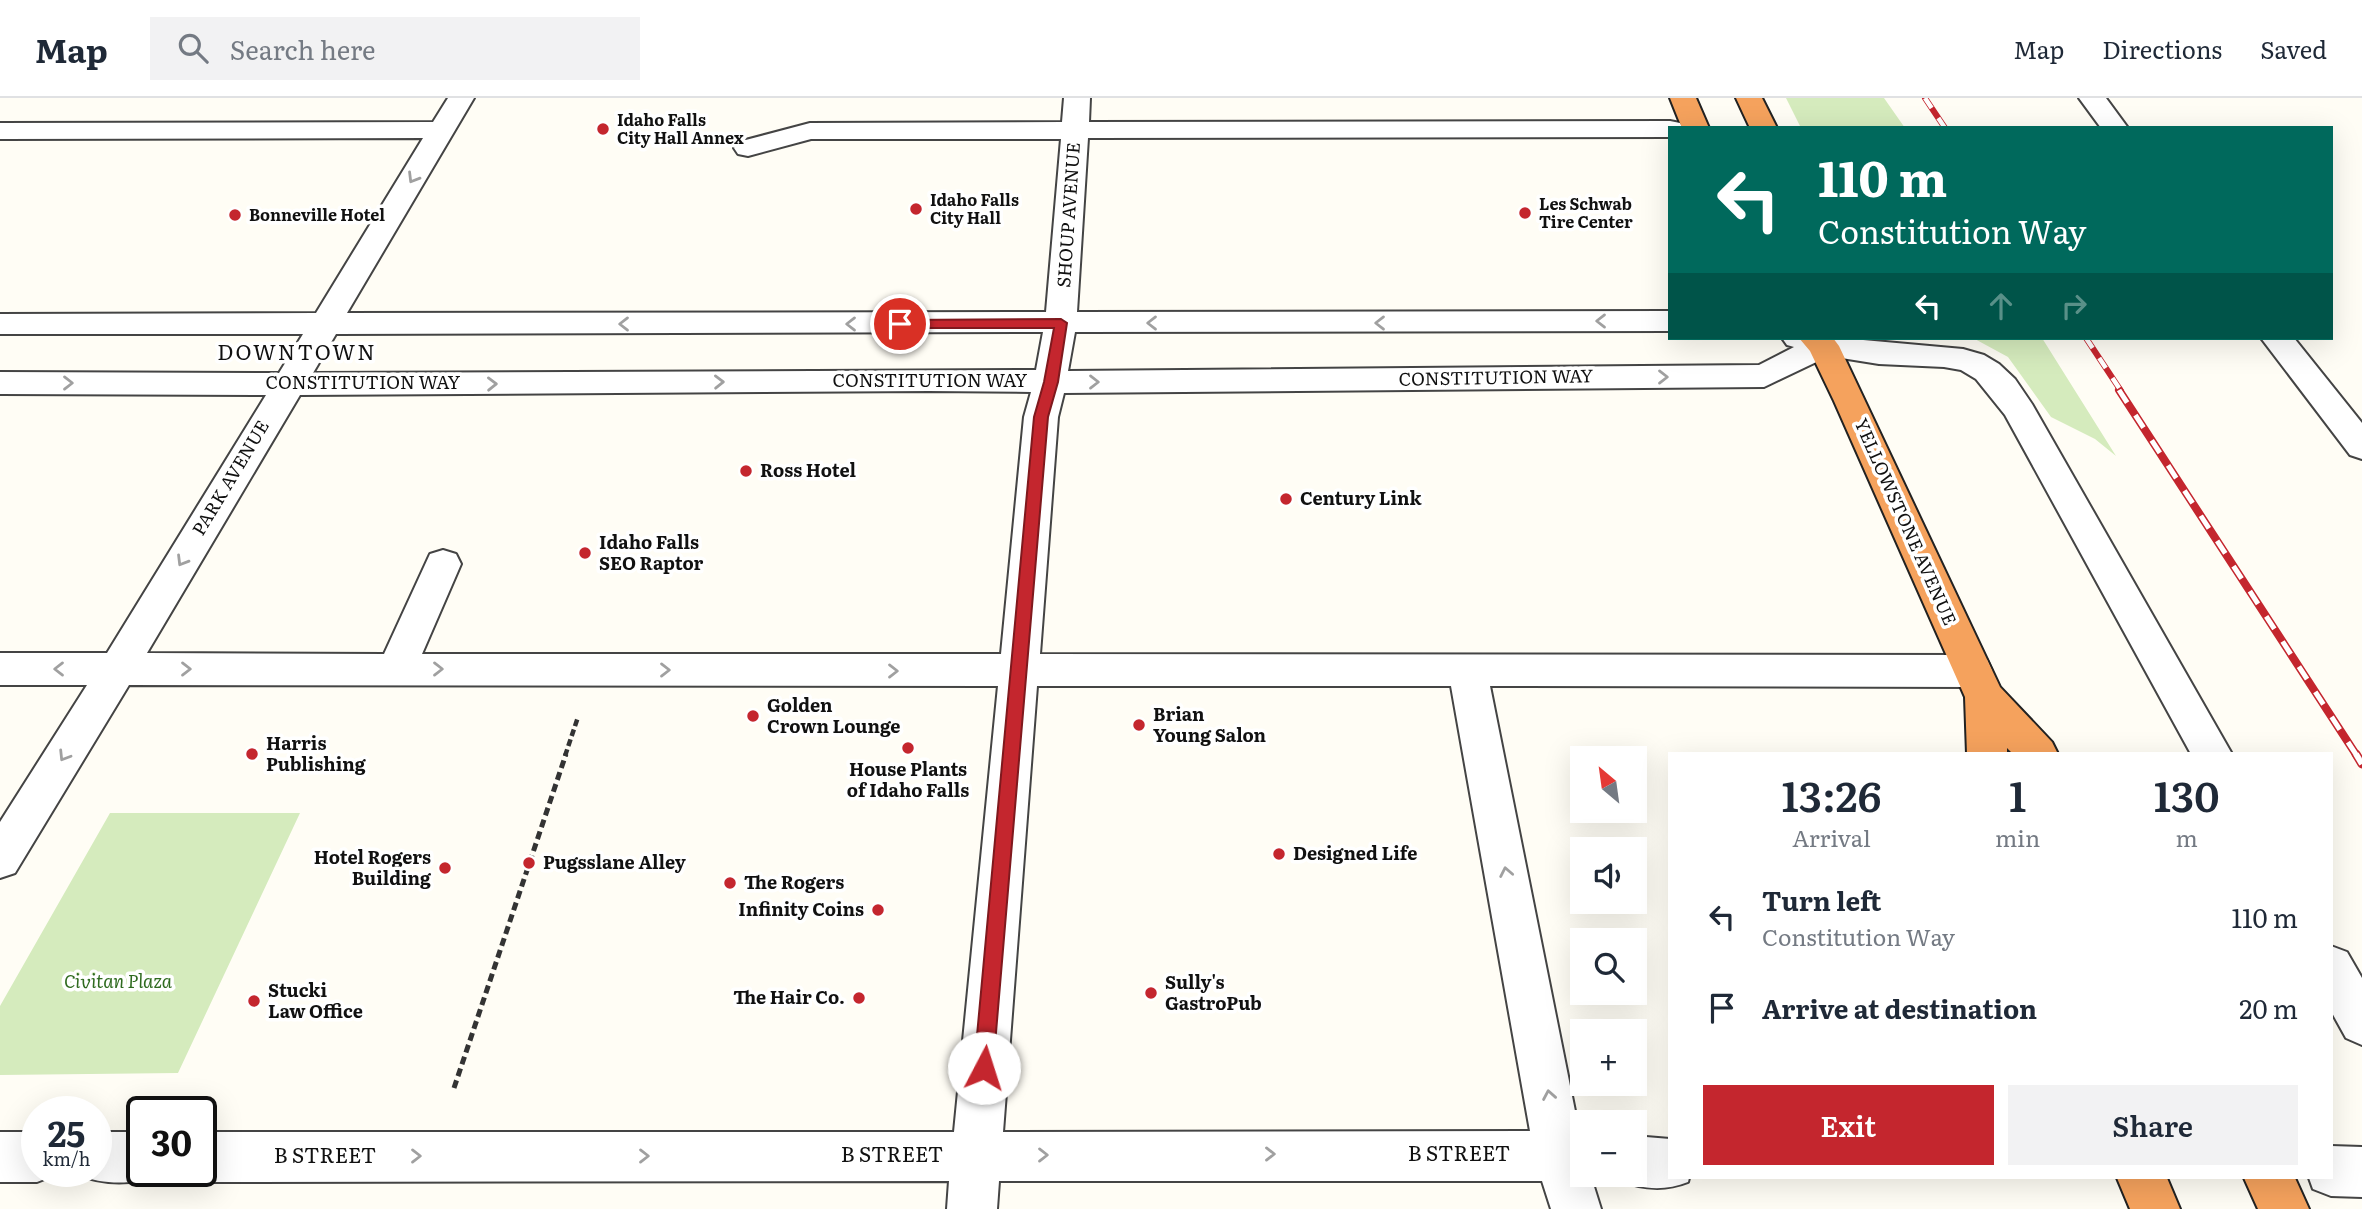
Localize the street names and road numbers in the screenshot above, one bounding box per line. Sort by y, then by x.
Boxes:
street label: SHOUP AVENUE [1049,141,1086,288]
street label: CONSTITUTION WAY [1398,361,1594,392]
street label: CONSTITUTION WAY [833,366,1028,393]
street label: CONSTITUTION WAY [266,368,461,395]
street label: PARK AVENUE [185,414,275,540]
street label: YELLOWSTONE AVENUE [1848,414,1964,629]
street label: B STREET [1408,1136,1510,1167]
street label: B STREET [841,1137,943,1168]
street label: B STREET [274,1138,376,1169]

